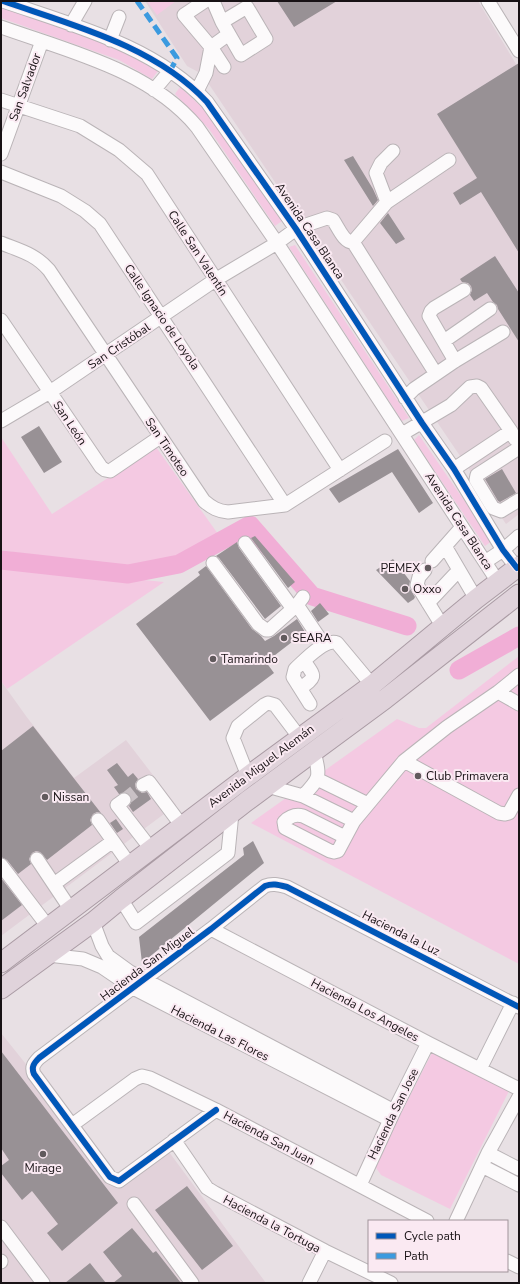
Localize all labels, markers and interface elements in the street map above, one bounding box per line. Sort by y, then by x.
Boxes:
street label: San Salvador [5,50,45,123]
street label: Avenida Casa Blanca [272,180,348,282]
street label: Calle San Valentín [164,207,232,299]
street label: Calle Ignacio de Loyola [121,261,203,373]
street label: San Cristóbal [85,319,154,373]
street label: San León [49,398,91,448]
street label: San Timoteo [141,414,193,480]
street label: Avenida Casa Blanca [421,469,497,573]
place label: PEMEX [380,560,420,576]
marker: PEMEX [423,563,433,573]
place label: Oxxo [413,581,442,597]
marker: Oxxo [400,584,410,594]
place label: SEARA [292,630,332,646]
marker: SEARA [279,633,289,643]
place label: Tamarindo [221,651,278,667]
marker: Tamarindo [208,654,218,664]
street label: Avenida Miguel Alemán [205,721,317,811]
place label: Club Primavera [426,768,509,784]
marker: Club Primavera [413,771,423,781]
place label: Nissan [53,789,89,805]
marker: Nissan [40,792,50,802]
street label: Hacienda la Luz [359,907,443,960]
street label: Hacienda San Miguel [97,923,198,1005]
street label: Hacienda Los Angeles [308,975,422,1045]
street label: Hacienda Las Flores [168,1001,272,1065]
street label: Hacienda San Jose [364,1066,422,1162]
street label: Hacienda San Juan [221,1107,317,1169]
marker: Mirage [38,1149,48,1159]
place label: Mirage [24,1160,62,1176]
street label: Hacienda la Tortuga [220,1191,324,1257]
legend [368,1220,508,1272]
text: Cycle path [404,1228,461,1244]
text: Path [404,1248,429,1264]

